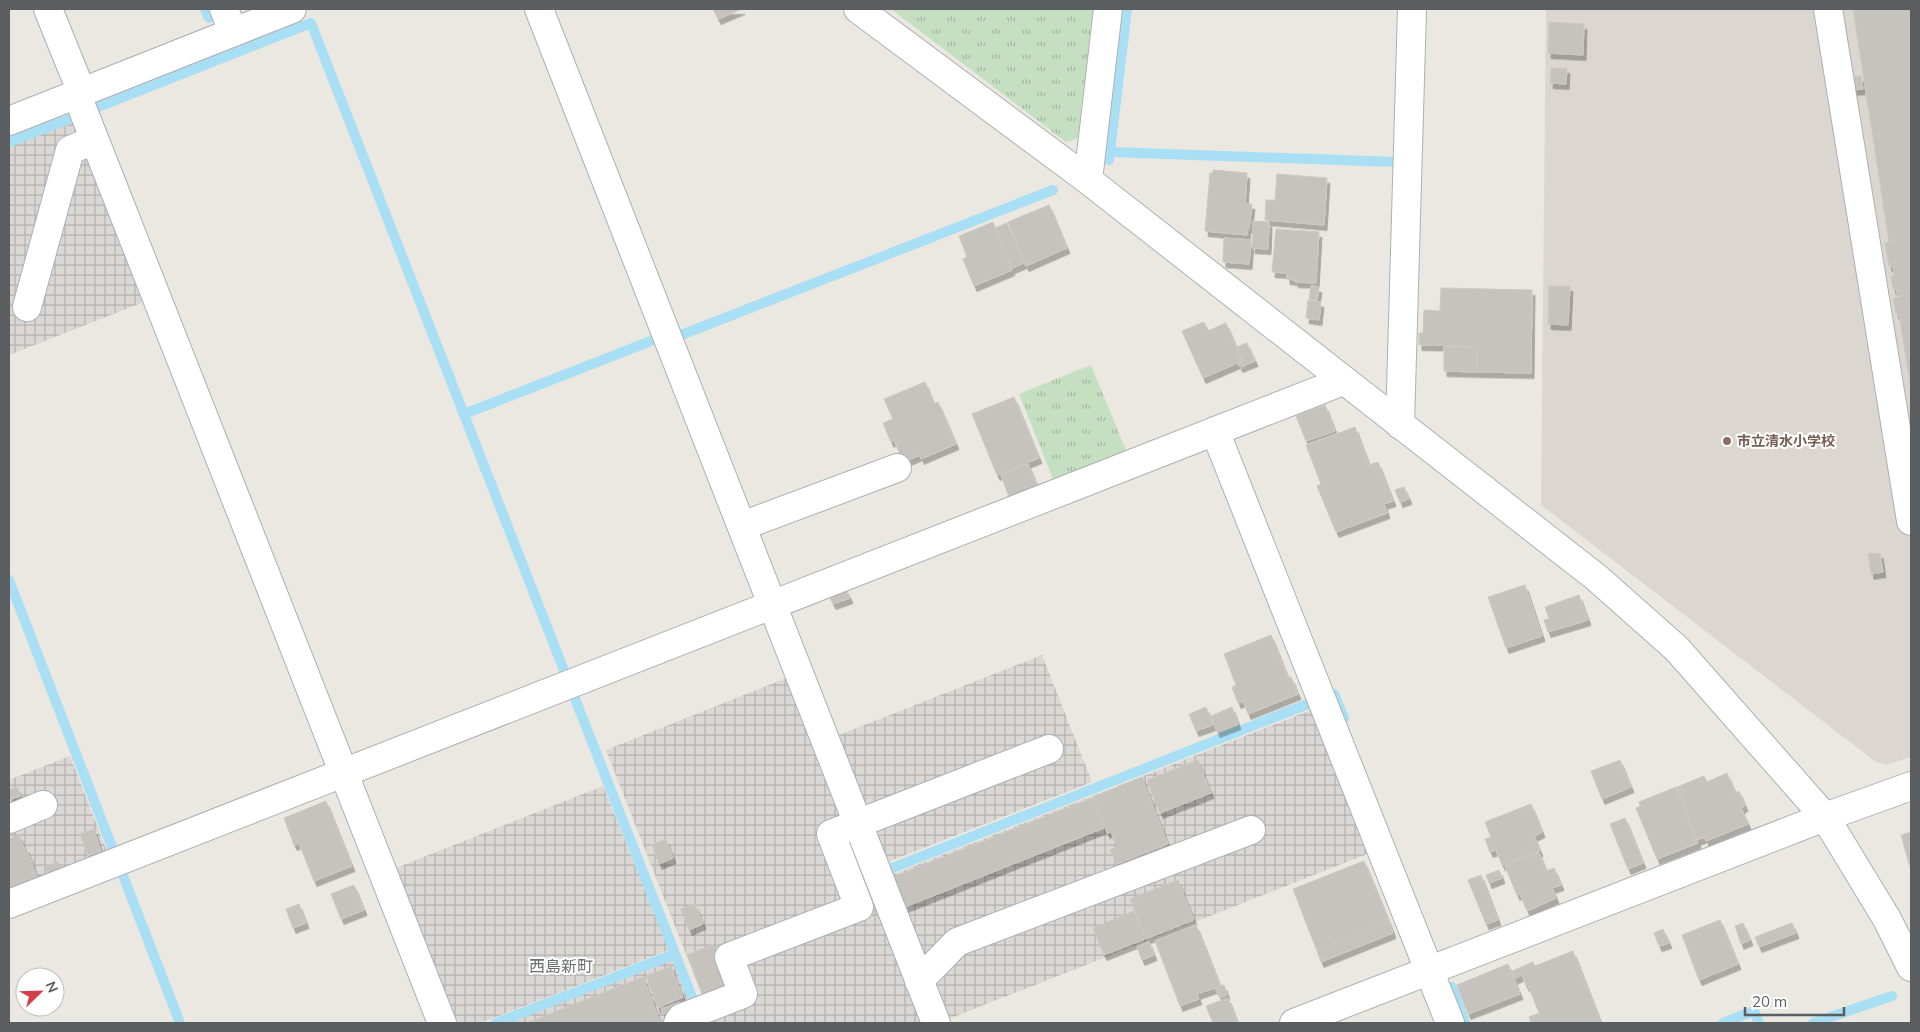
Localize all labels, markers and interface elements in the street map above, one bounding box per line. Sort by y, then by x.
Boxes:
place label: 市立清水小学校 [1737,432,1835,450]
marker: 市立清水小学校 [1721,435,1733,447]
district label: 西島新町 [529,956,593,976]
north arrow [15,967,65,1017]
text: N [42,979,62,995]
scale bar [1745,984,1844,1016]
text: 20 m [1752,992,1787,1011]

